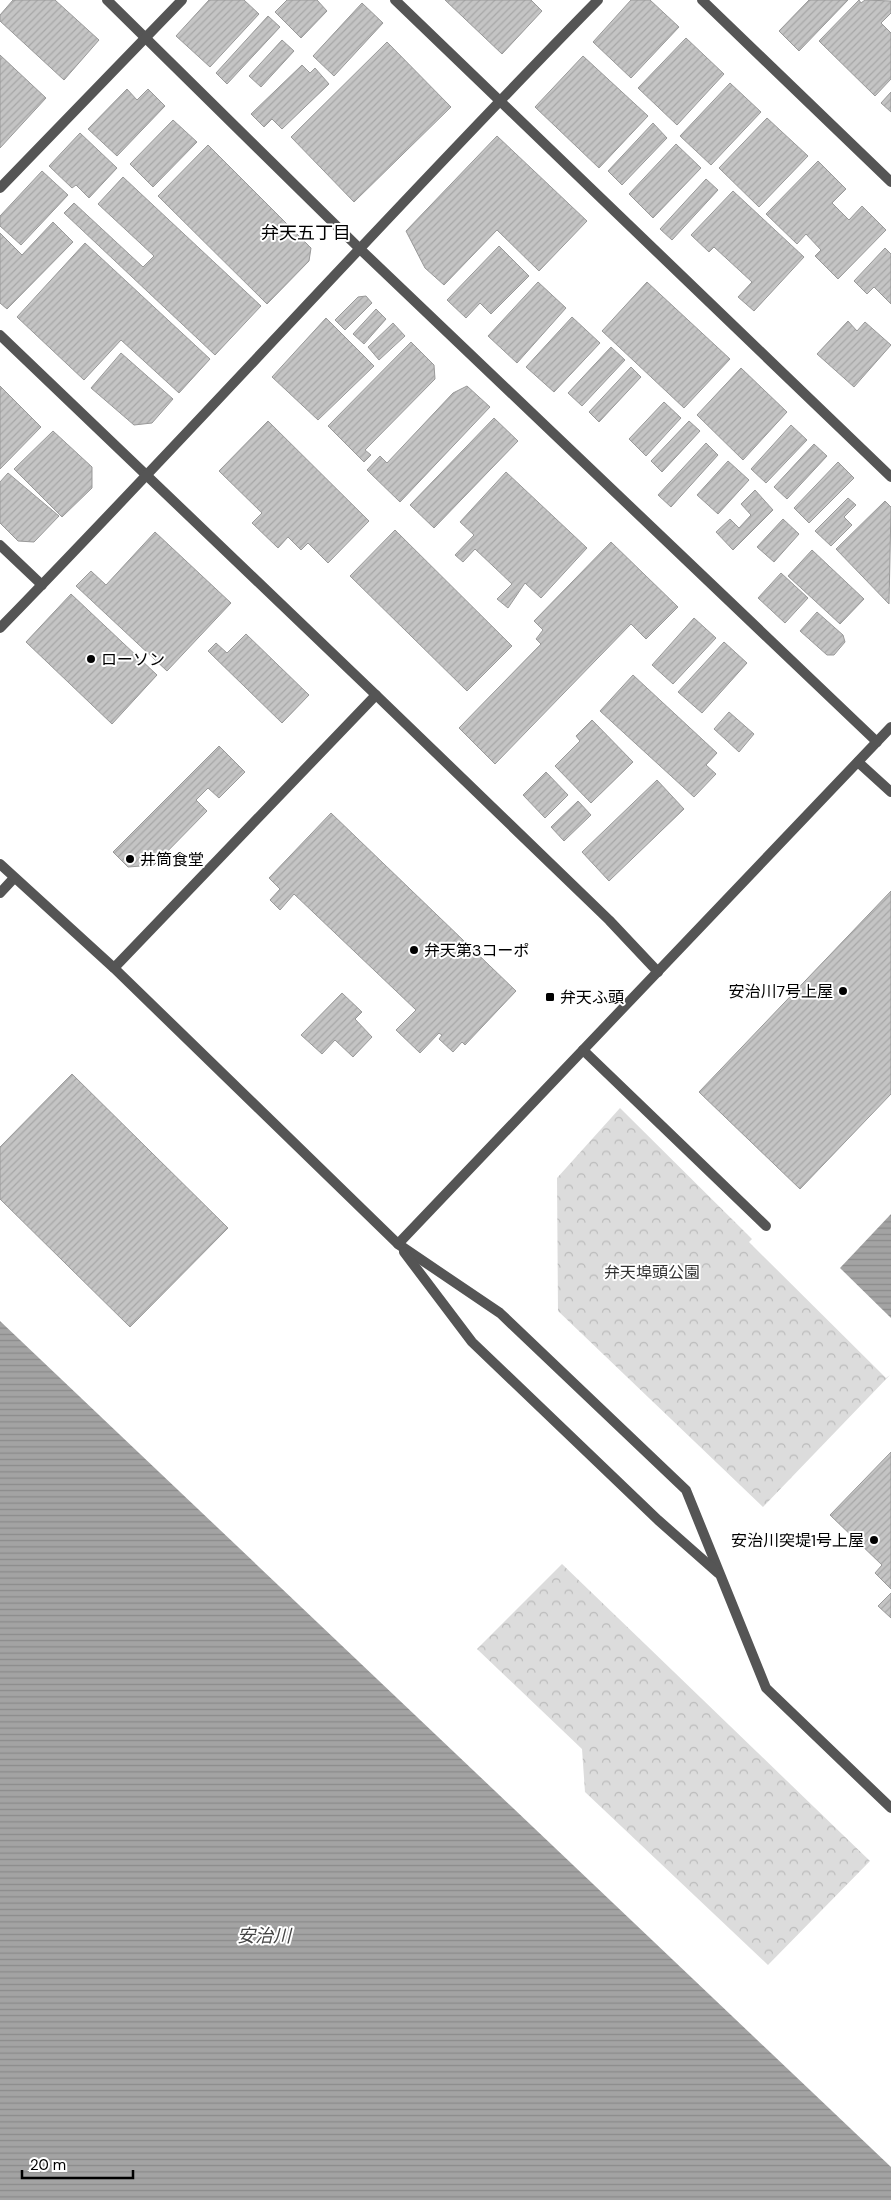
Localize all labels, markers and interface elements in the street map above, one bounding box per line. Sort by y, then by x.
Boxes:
district label: 弁天五丁目 [261,221,351,245]
place label: ローソン [101,649,165,670]
marker: ローソン [85,653,97,665]
place label: 井筒食堂 [140,849,204,870]
marker: 井筒食堂 [124,853,136,865]
place label: 弁天第3コーポ [424,940,529,961]
marker: 弁天第3コーポ [408,944,420,956]
place label: 安治川7号上屋 [728,981,833,1002]
marker: 安治川7号上屋 [837,985,849,997]
place label: 弁天ふ頭 [560,987,624,1008]
marker: 弁天ふ頭 [544,991,556,1003]
park label: 弁天埠頭公園 [604,1262,700,1283]
place label: 安治川突堤1号上屋 [731,1530,864,1551]
marker: 安治川突堤1号上屋 [868,1534,880,1546]
water label: 安治川 [237,1924,293,1948]
scale bar [22,2148,134,2180]
text: 20 m [30,2155,66,2175]

